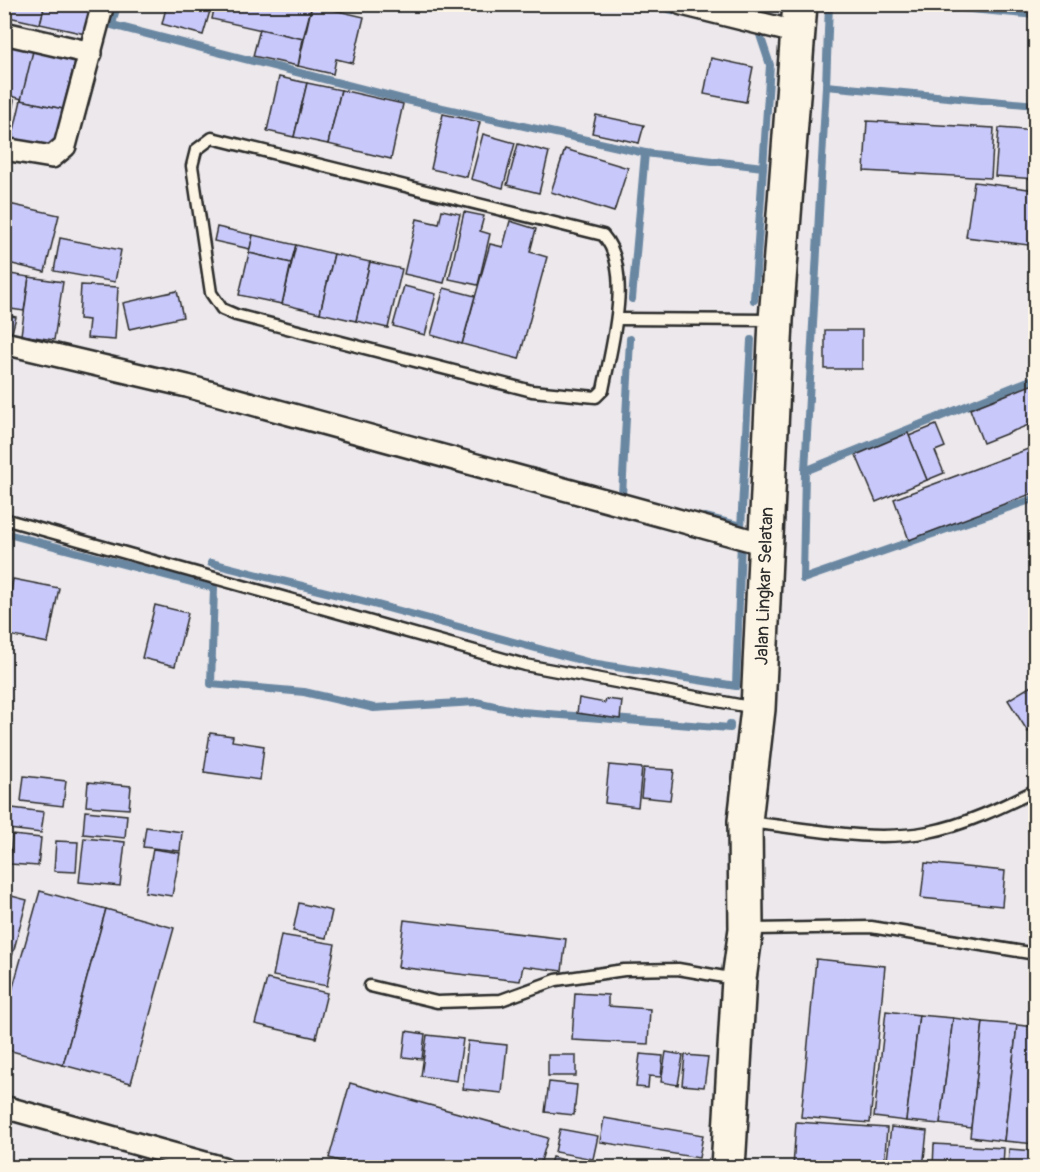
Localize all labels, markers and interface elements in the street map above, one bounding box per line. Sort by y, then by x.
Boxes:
street label: Jalan Lingkar Selatan [750,506,779,666]

